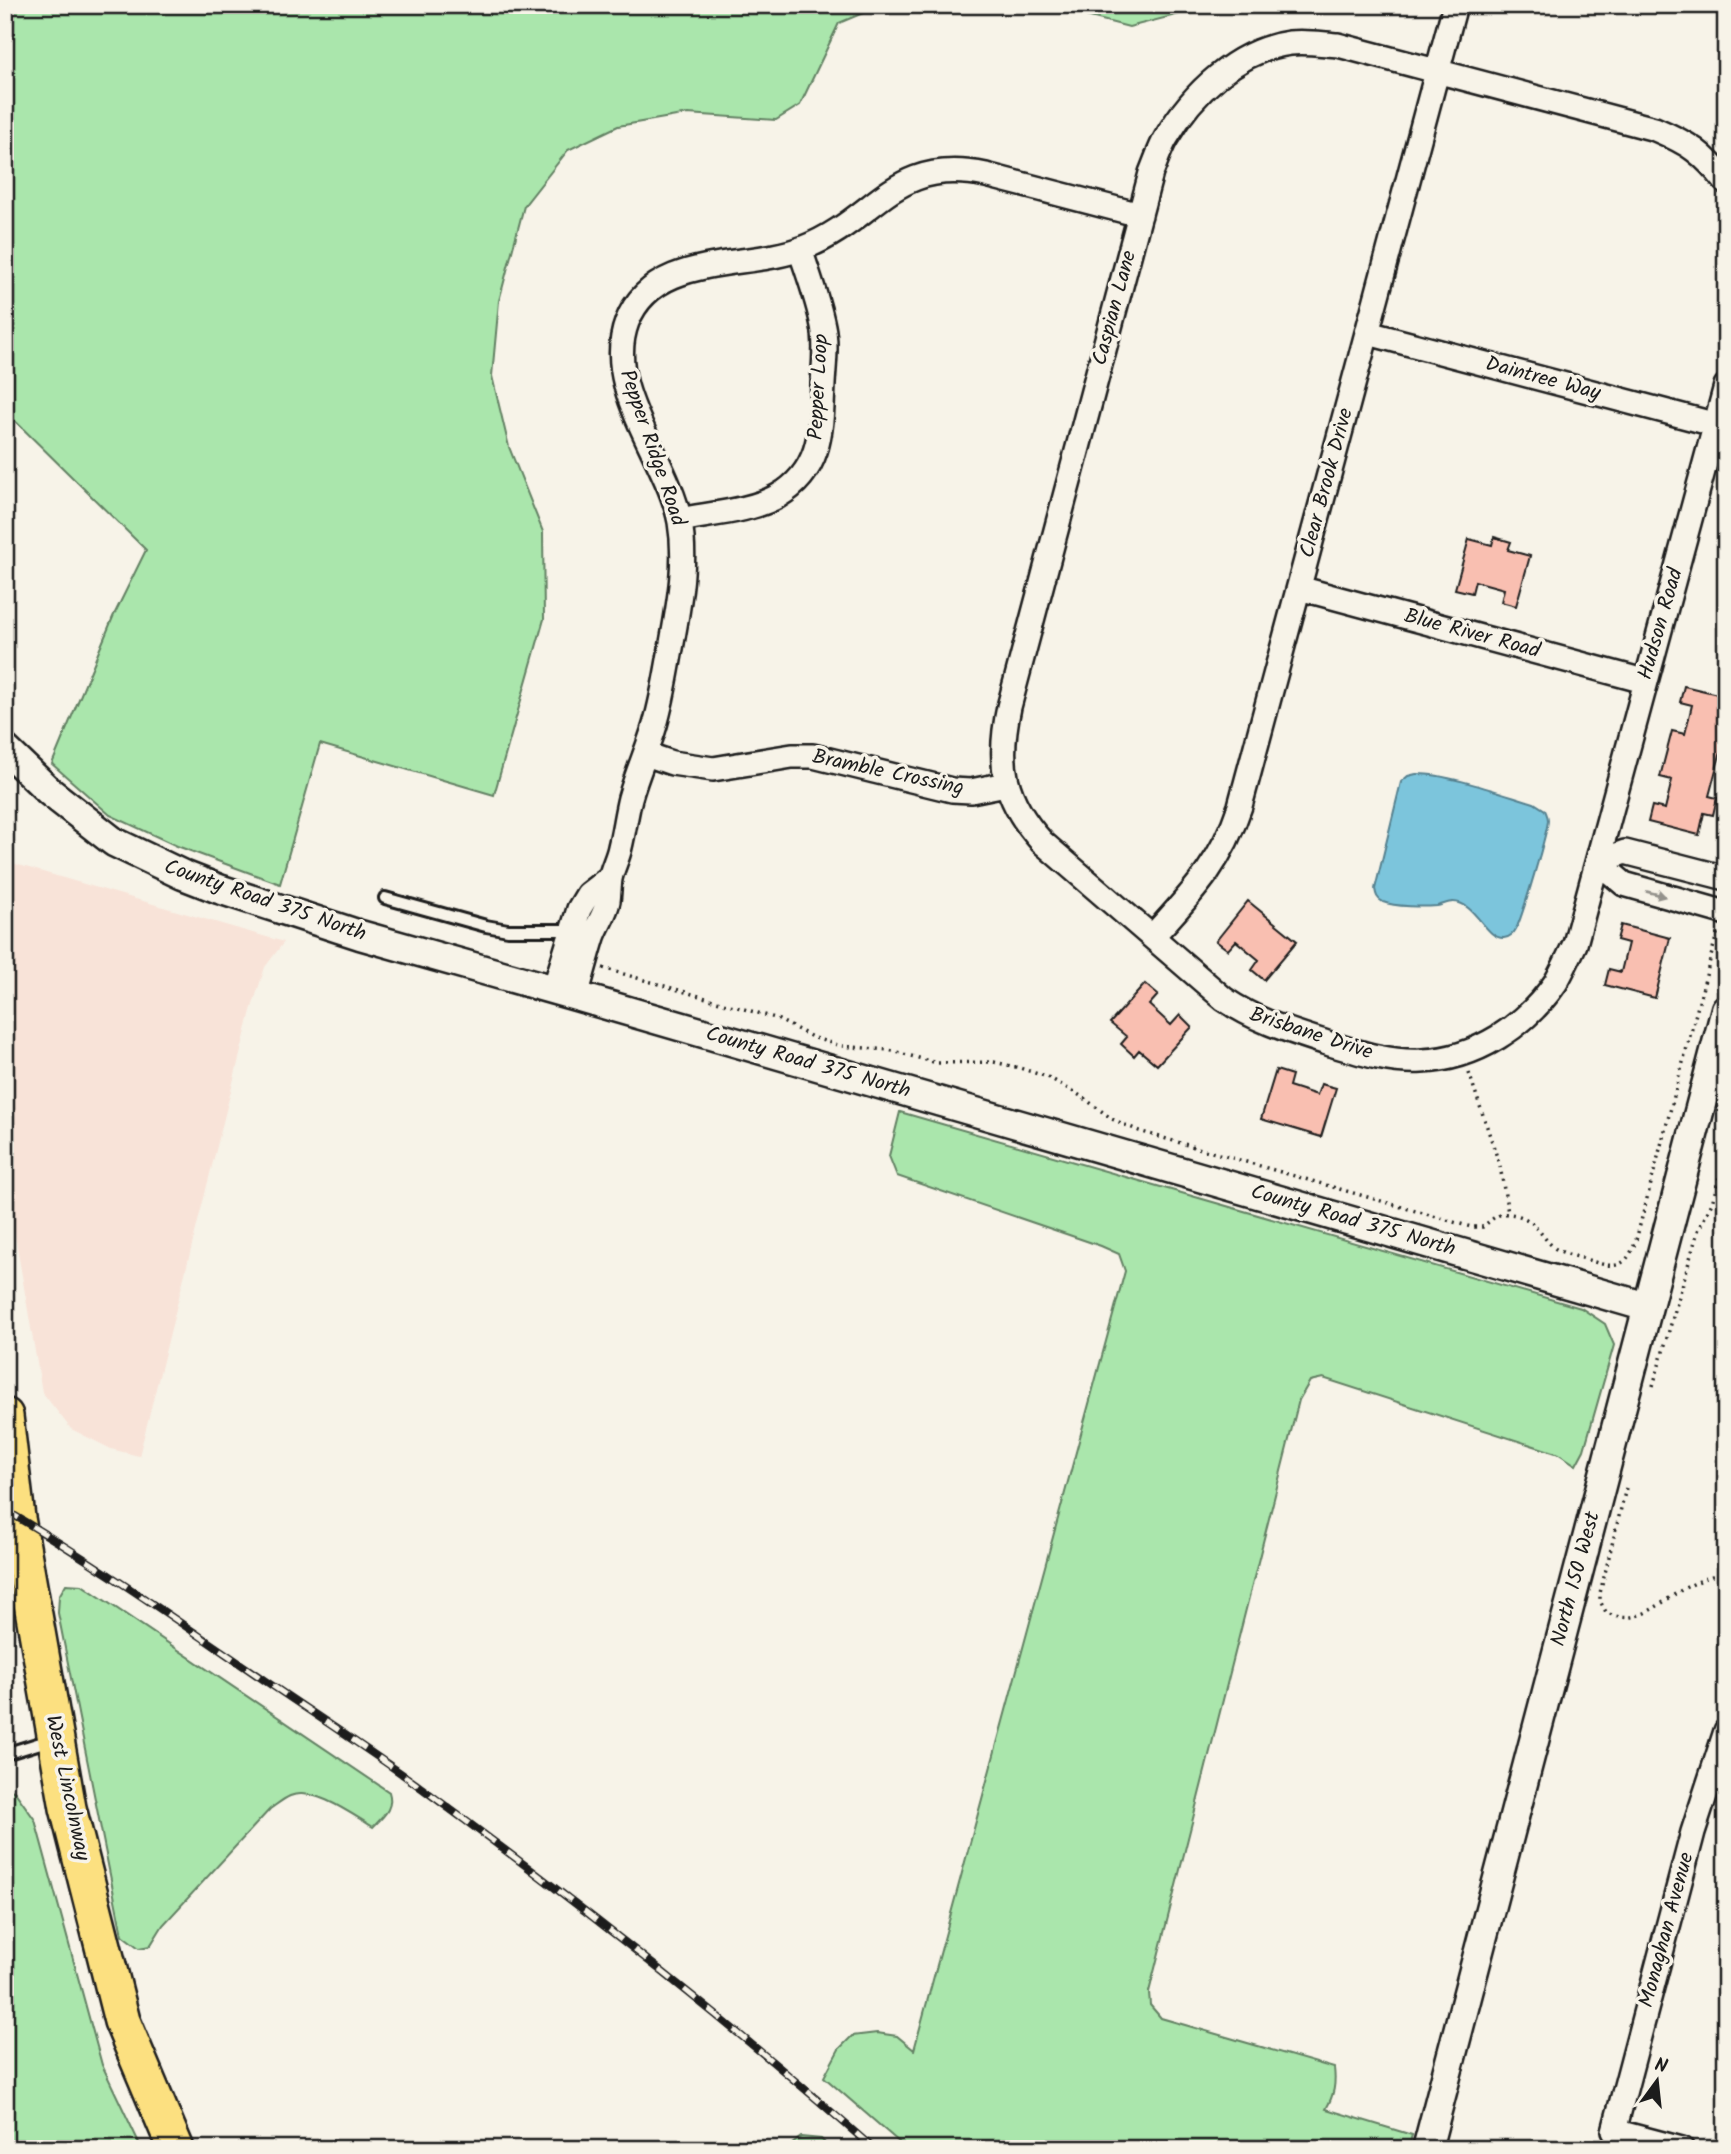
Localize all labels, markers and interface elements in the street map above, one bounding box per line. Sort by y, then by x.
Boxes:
street label: Caspian Lane [1084,246,1146,369]
street label: Pepper Loop [800,333,838,441]
street label: Daintree Way [1482,348,1604,410]
street label: Pepper Ridge Road [610,365,694,531]
street label: Clear Brook Drive [1291,404,1363,562]
street label: Hudson Road [1629,564,1693,684]
street label: Blue River Road [1400,600,1544,668]
street label: Bramble Crossing [809,741,967,805]
street label: County Road 375 North [160,851,370,951]
one-way arrow [1646,889,1667,899]
street label: Brisbane Drive [1245,999,1377,1070]
street label: County Road 375 North [702,1018,914,1108]
street label: County Road 375 North [1247,1176,1459,1266]
street label: North 150 West [1542,1507,1610,1650]
street label: West Lincolnway [35,1712,99,1864]
street label: Monaghan Avenue [1630,1848,1704,2011]
north arrow [1622,2046,1692,2116]
text: N [1651,2050,1671,2083]

